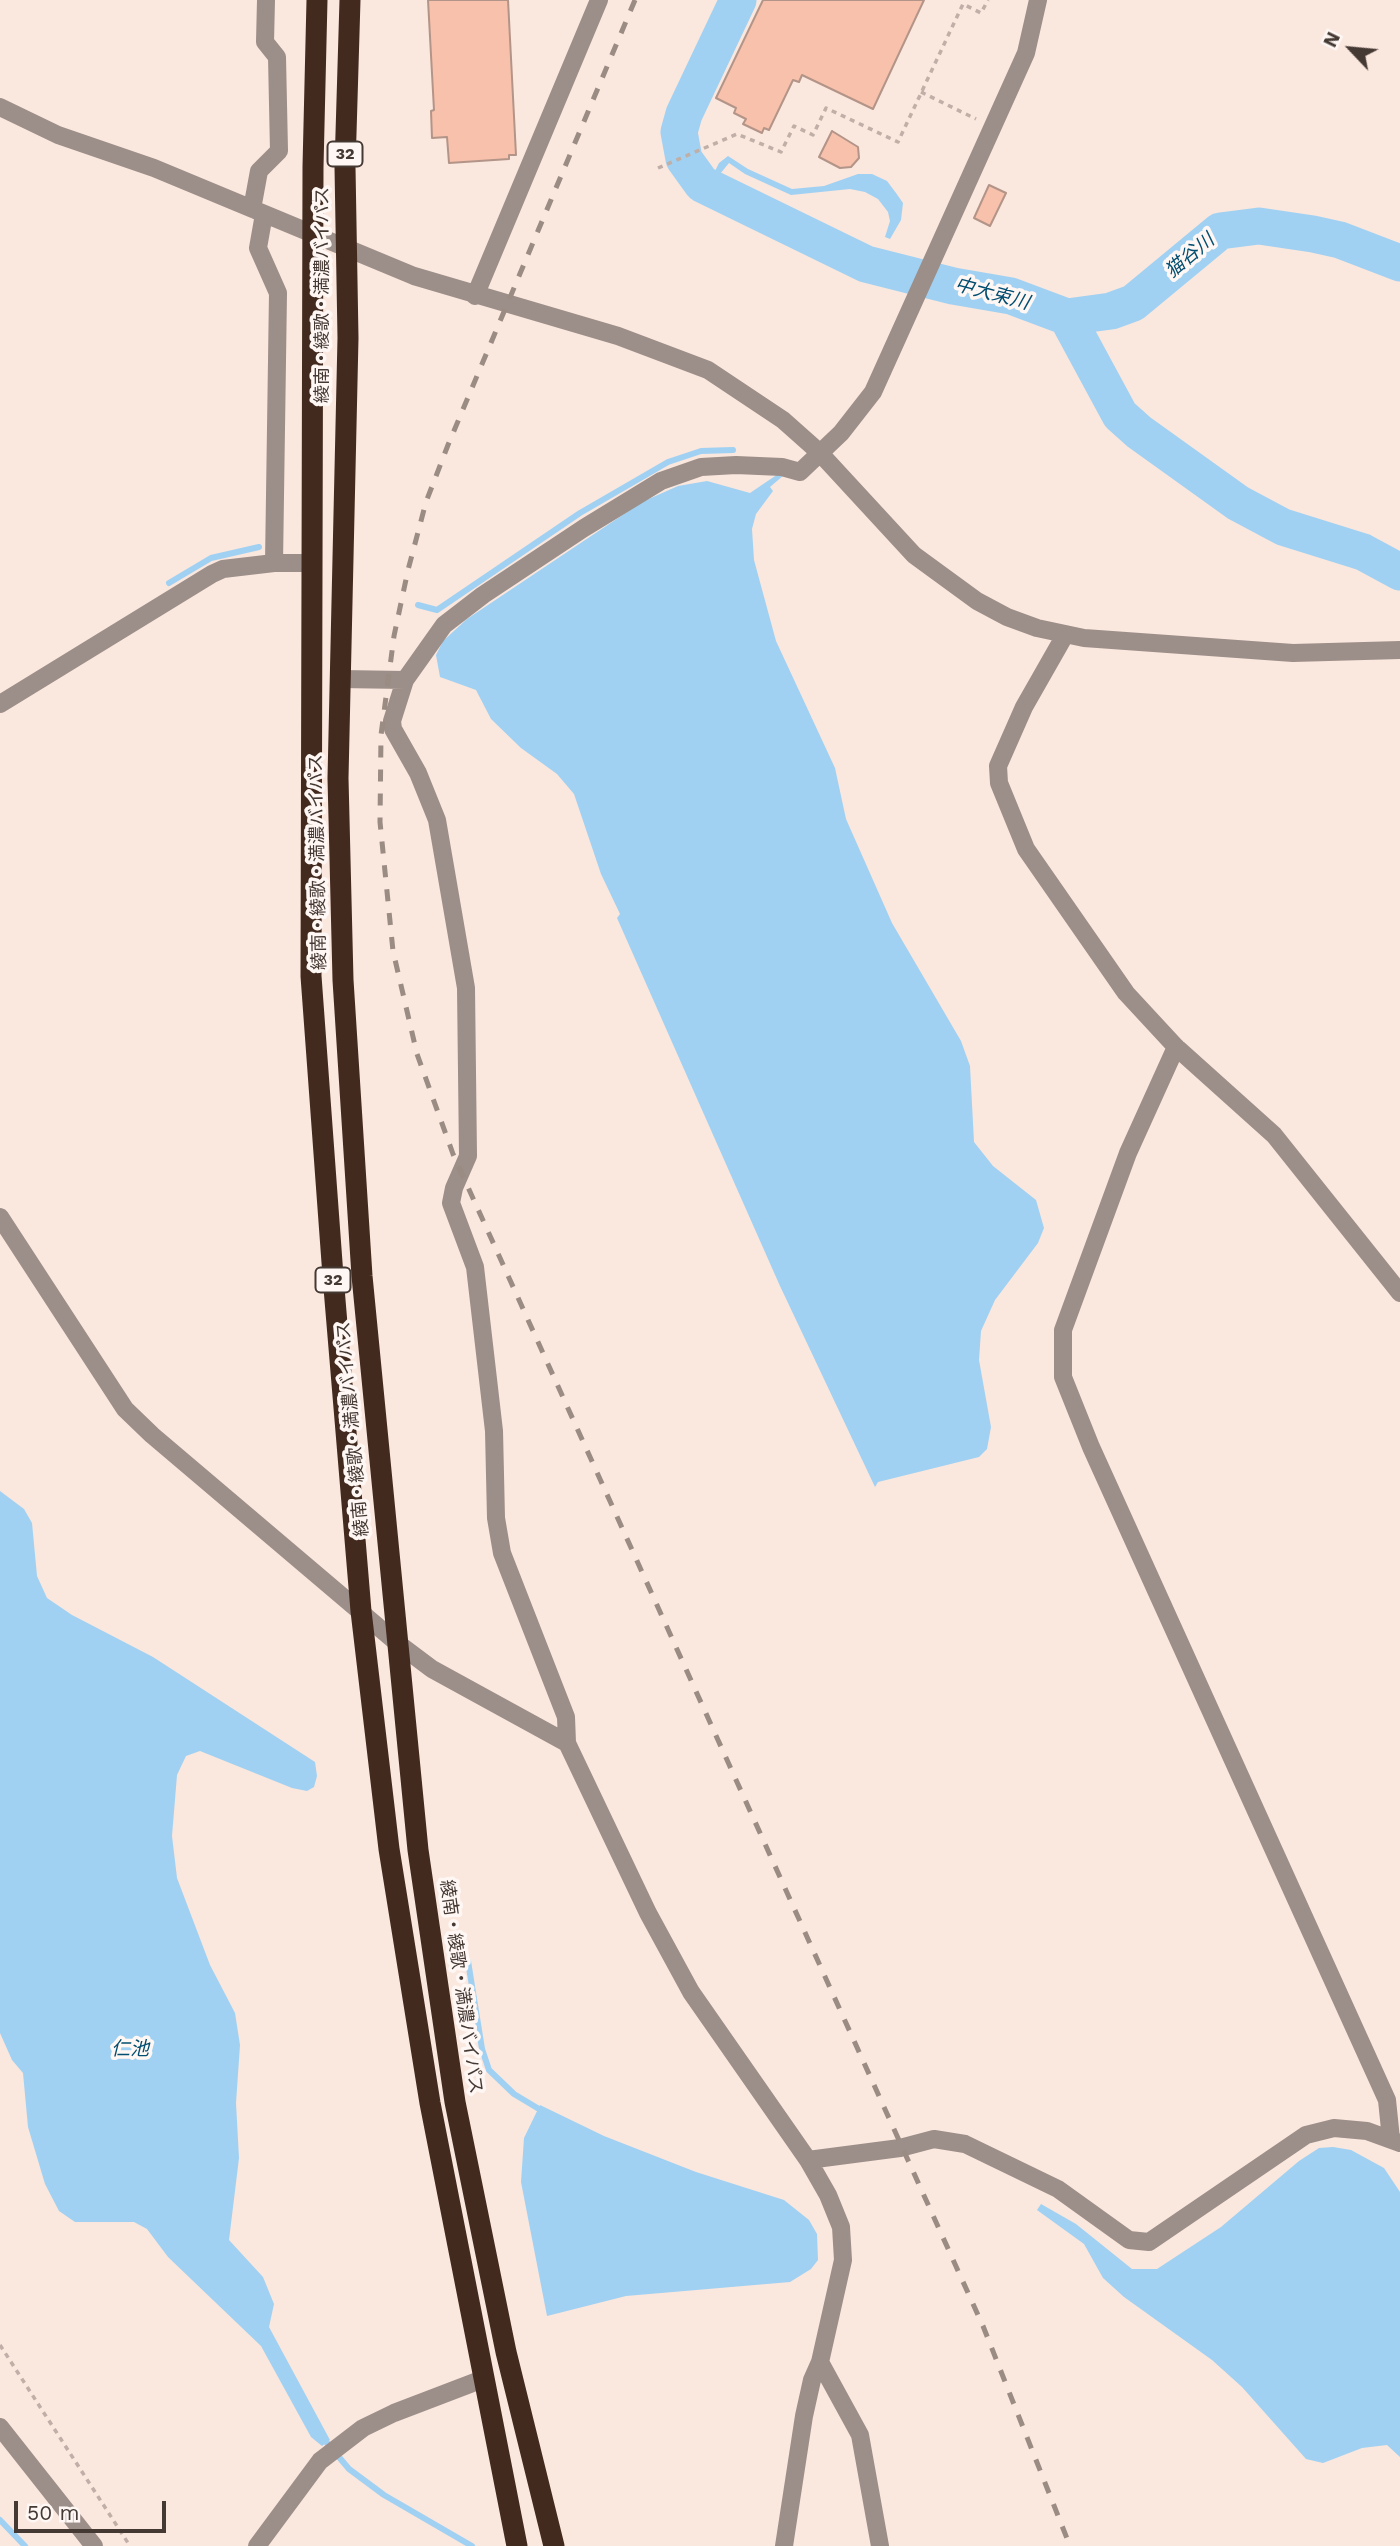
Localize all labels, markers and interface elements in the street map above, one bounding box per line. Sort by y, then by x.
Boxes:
north arrow [1316,14,1386,84]
text: N [1318,28,1345,51]
road number: 32 [328,142,362,166]
street label: 綾南・綾歌・満濃バイパス [312,187,334,403]
water label: 猫谷川 [1161,229,1219,283]
water label: 中大束川 [952,273,1032,315]
street label: 綾南・綾歌・満濃バイパス [305,754,331,970]
road number: 32 [316,1268,350,1292]
street label: 綾南・綾歌・満濃バイパス [333,1320,373,1538]
street label: 綾南・綾歌・満濃バイパス [435,1879,487,2095]
water label: 仁池 [111,2038,149,2060]
scale bar [18,2486,170,2530]
text: 50 m [27,2500,79,2525]

